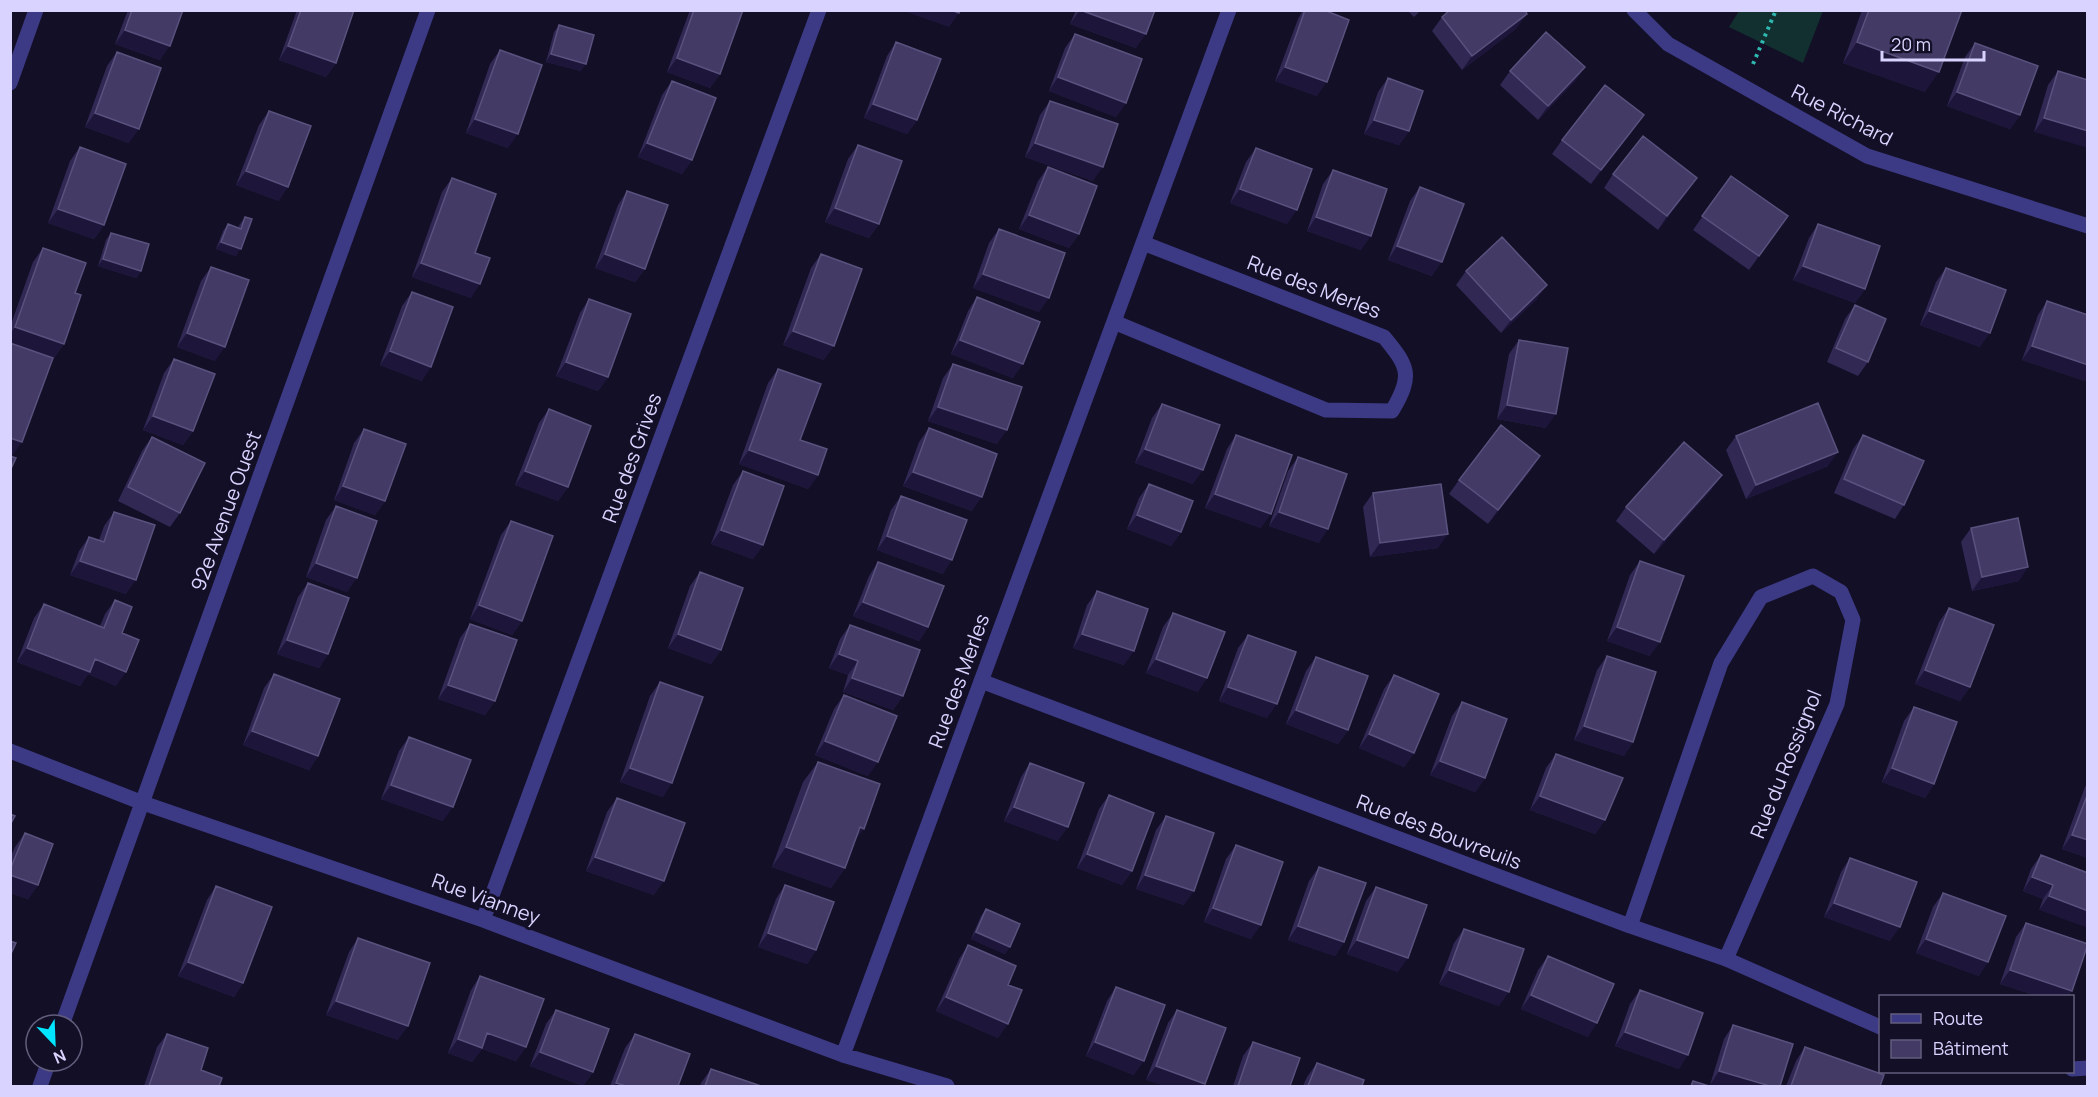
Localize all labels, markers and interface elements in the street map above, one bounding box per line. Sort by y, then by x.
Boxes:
scale bar [1882,24,1984,62]
text: 20 m [1891,32,1931,56]
street label: Rue Richard [1787,77,1898,152]
street label: Rue des Merles [1244,249,1385,324]
street label: Rue des Grives [596,389,668,526]
street label: 92e Avenue Ouest [184,427,267,595]
street label: Rue des Merles [922,610,995,752]
street label: Rue du Rossignol [1743,685,1828,842]
street label: Rue des Bouvreuils [1353,788,1526,875]
street label: Rue Vianney [428,866,544,931]
legend [1879,995,2074,1073]
text: Route [1933,1006,1983,1030]
north arrow [24,1013,84,1073]
text: Bâtiment [1933,1036,2009,1060]
text: N [50,1044,69,1069]

